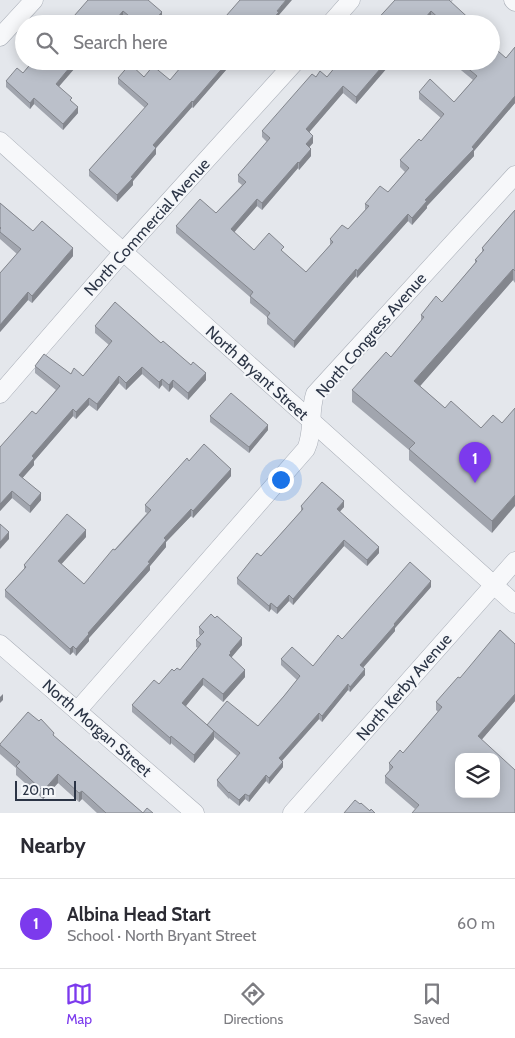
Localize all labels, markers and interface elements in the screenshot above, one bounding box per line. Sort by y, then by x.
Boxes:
search box [15,15,500,70]
icon: search [33,29,61,57]
text: Search here [73,31,167,54]
street label: North Commercial Avenue [80,154,214,300]
street label: North Congress Avenue [312,269,430,401]
street label: North Bryant Street [202,322,313,425]
pin: 1 [459,442,491,483]
your location [268,467,294,493]
street label: North Kerby Avenue [352,630,456,744]
street label: North Morgan Street [39,675,156,781]
map controls [455,753,500,798]
button: layers [455,753,500,798]
scale bar [15,778,76,801]
text: 20 m [22,781,55,799]
text: Nearby [20,833,86,858]
text: Albina Head Start [67,903,211,926]
text: 1 [33,914,39,933]
text: 60 m [457,914,495,933]
text: School · North Bryant Street [67,926,256,945]
tab: Map [65,980,93,1028]
tab: Directions [223,980,283,1028]
tab: Saved [413,980,450,1028]

